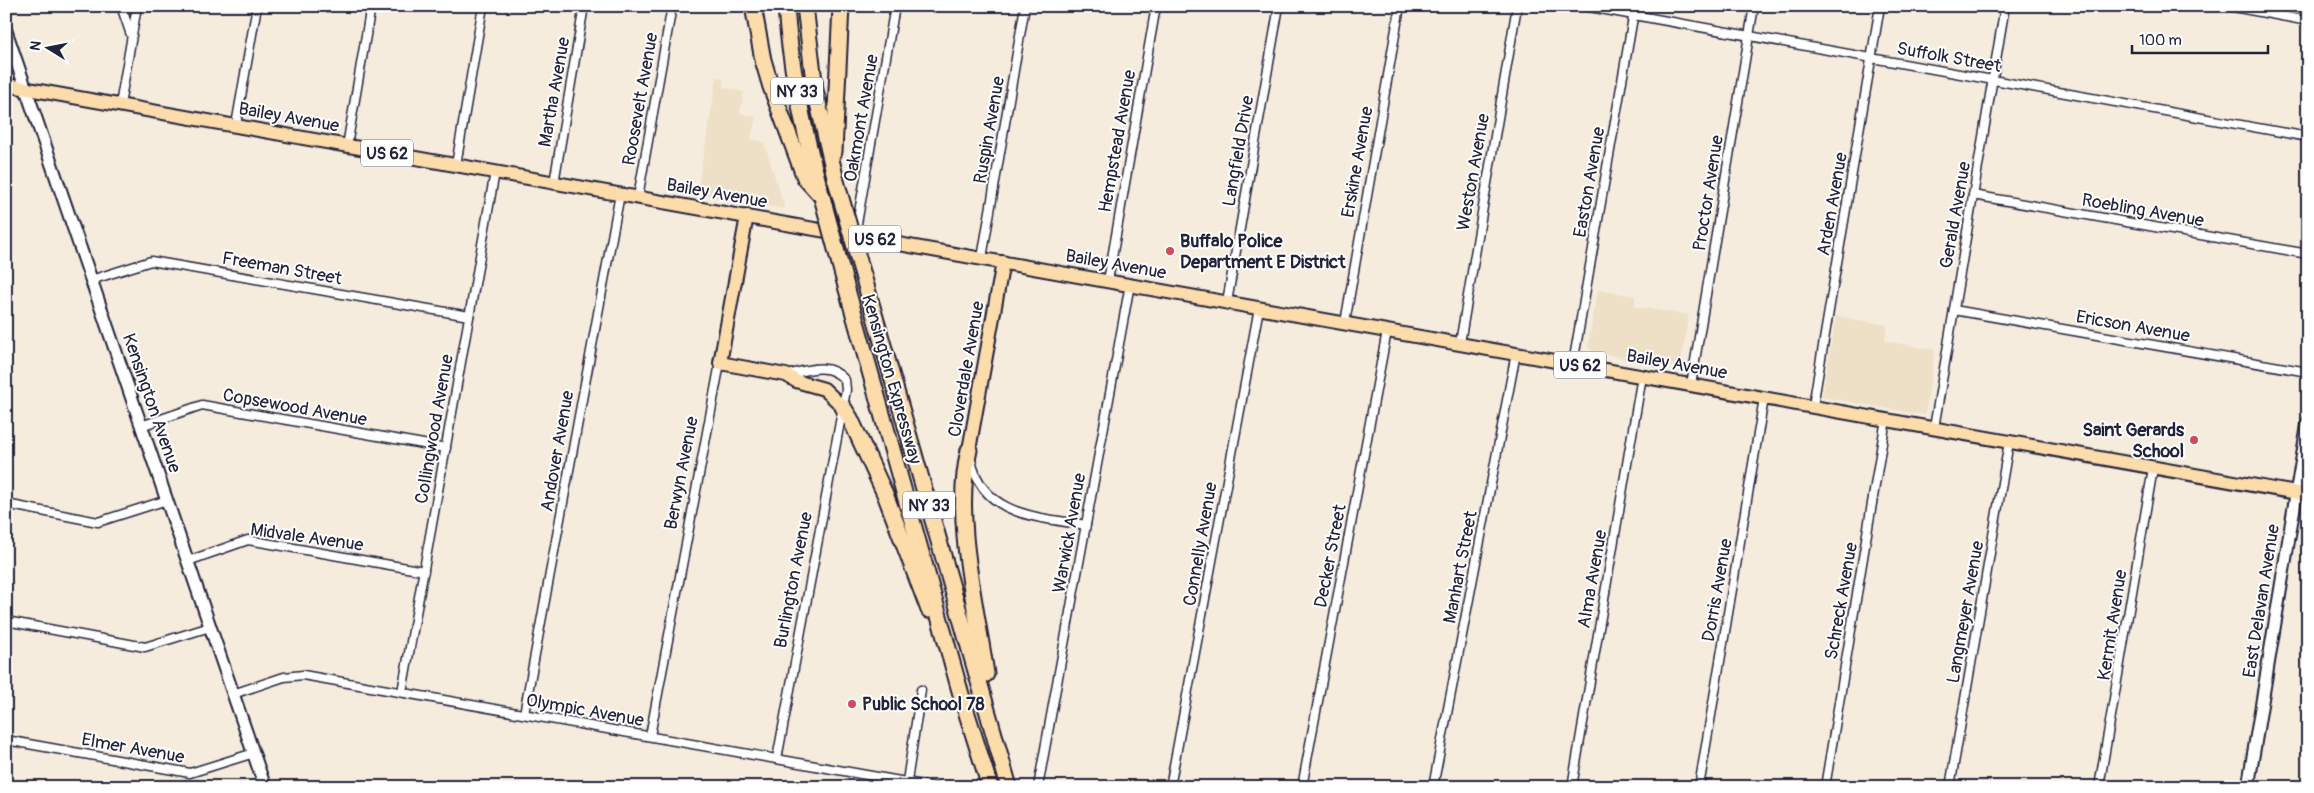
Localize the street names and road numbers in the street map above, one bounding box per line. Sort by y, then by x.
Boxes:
street label: Roosevelt Avenue [617,31,664,167]
street label: Martha Avenue [534,35,575,149]
street label: Suffolk Street [1895,37,2004,78]
street label: Oakmont Avenue [839,52,884,184]
street label: Hempstead Avenue [1094,68,1141,214]
street label: Ruspin Avenue [969,75,1010,185]
road number: NY 33 [771,78,823,104]
street label: Langfield Drive [1217,94,1260,208]
street label: Bailey Avenue [237,97,341,138]
street label: Erskine Avenue [1336,104,1379,220]
street label: Weston Avenue [1452,112,1495,232]
street label: Easton Avenue [1568,125,1611,239]
street label: Proctor Avenue [1688,133,1729,253]
road number: US 62 [361,140,413,167]
street label: Arden Avenue [1812,150,1853,258]
street label: Gerald Avenue [1935,160,1976,270]
street label: Bailey Avenue [665,173,769,214]
street label: Roebling Avenue [2080,188,2206,233]
road number: US 62 [849,225,901,252]
street label: Bailey Avenue [1064,244,1168,285]
street label: Freeman Street [220,247,344,290]
street label: Kensington Expressway [856,292,927,467]
street label: Cloverdale Avenue [943,299,990,439]
street label: Ericson Avenue [2074,305,2192,348]
street label: Kensington Avenue [117,331,186,476]
street label: Bailey Avenue [1625,344,1729,385]
road number: US 62 [1554,352,1606,378]
street label: Collingwood Avenue [410,353,459,506]
street label: Copsewood Avenue [221,383,369,432]
street label: Andover Avenue [536,389,579,513]
street label: Berwyn Avenue [659,414,704,532]
street label: Warwick Avenue [1048,471,1091,595]
street label: Connelly Avenue [1178,480,1223,608]
road number: NY 33 [903,492,955,518]
street label: Decker Street [1309,502,1352,610]
street label: Manhart Street [1438,508,1483,625]
street label: Burlington Avenue [769,510,818,650]
street label: Midvale Avenue [249,518,365,557]
street label: East Delavan Avenue [2238,523,2285,679]
street label: Alma Avenue [1573,528,1612,630]
street label: Dorris Avenue [1697,537,1738,643]
street label: Langmeyer Avenue [1942,539,1989,685]
street label: Schreck Avenue [1820,540,1863,662]
street label: Kermit Avenue [2092,568,2133,682]
street label: Olympic Avenue [524,689,646,732]
street label: Elmer Avenue [80,728,186,769]

